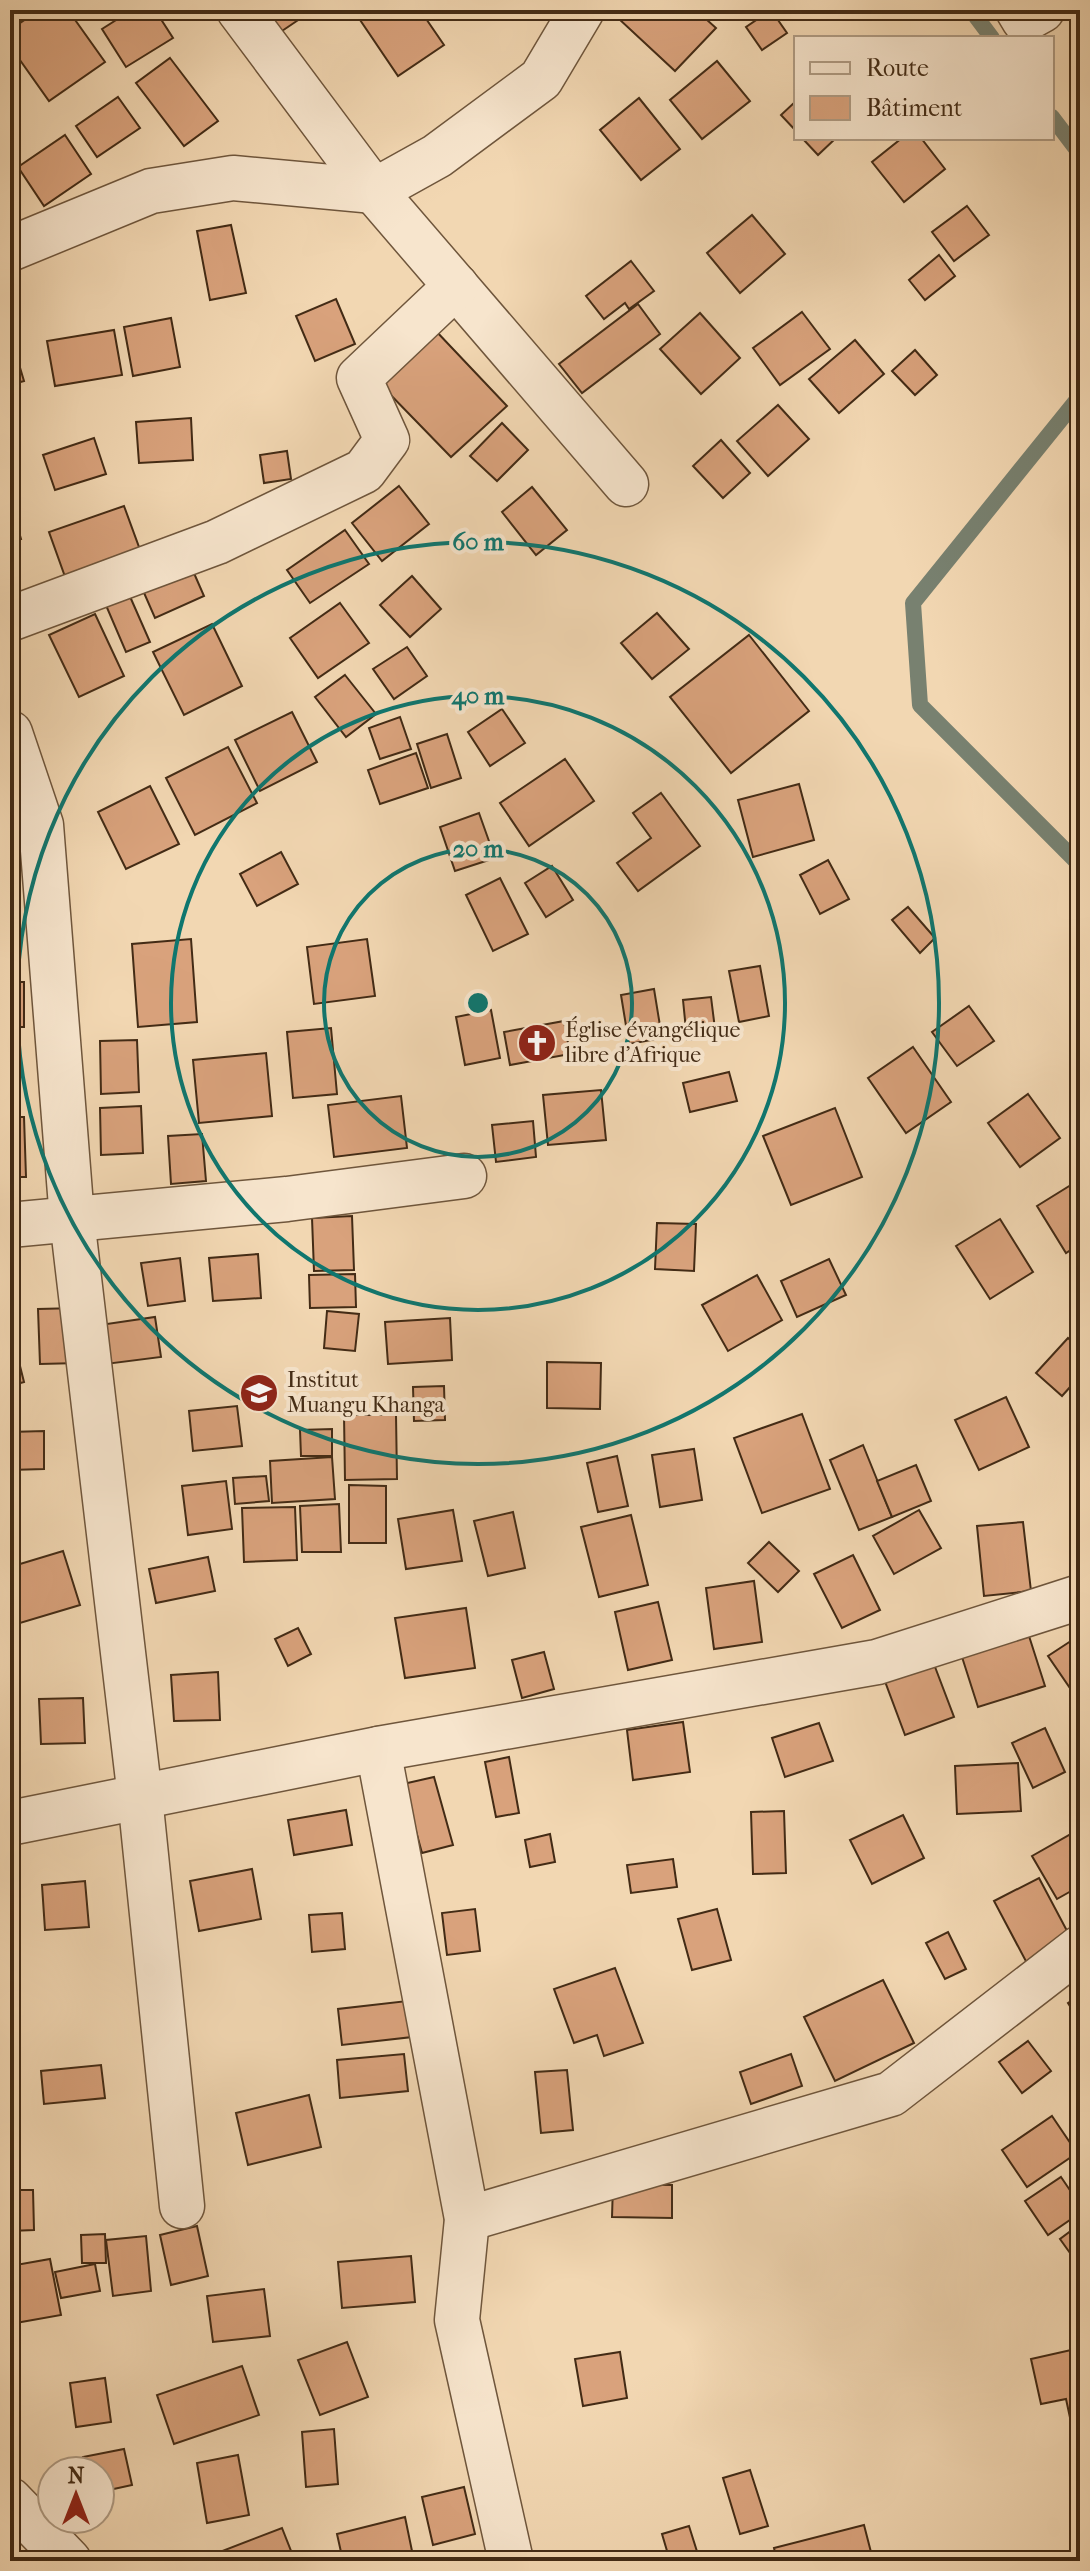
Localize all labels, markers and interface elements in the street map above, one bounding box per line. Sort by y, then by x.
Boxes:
legend [794,36,1054,140]
text: Route [866,54,929,82]
text: Bâtiment [866,94,963,122]
text: 60 m [452,528,505,556]
text: 40 m [451,682,505,711]
text: 20 m [453,835,504,863]
centre of rings [464,989,492,1017]
place label: Église évangélique libre d'Afrique [564,1016,741,1068]
church icon: Église évangélique libre d'Afrique [516,1022,558,1064]
place label: Institut Muangu Khanga [287,1367,446,1418]
school or university icon: Institut Muangu Khanga [238,1372,280,1414]
north arrow [36,2455,116,2535]
text: N [68,2463,85,2489]

